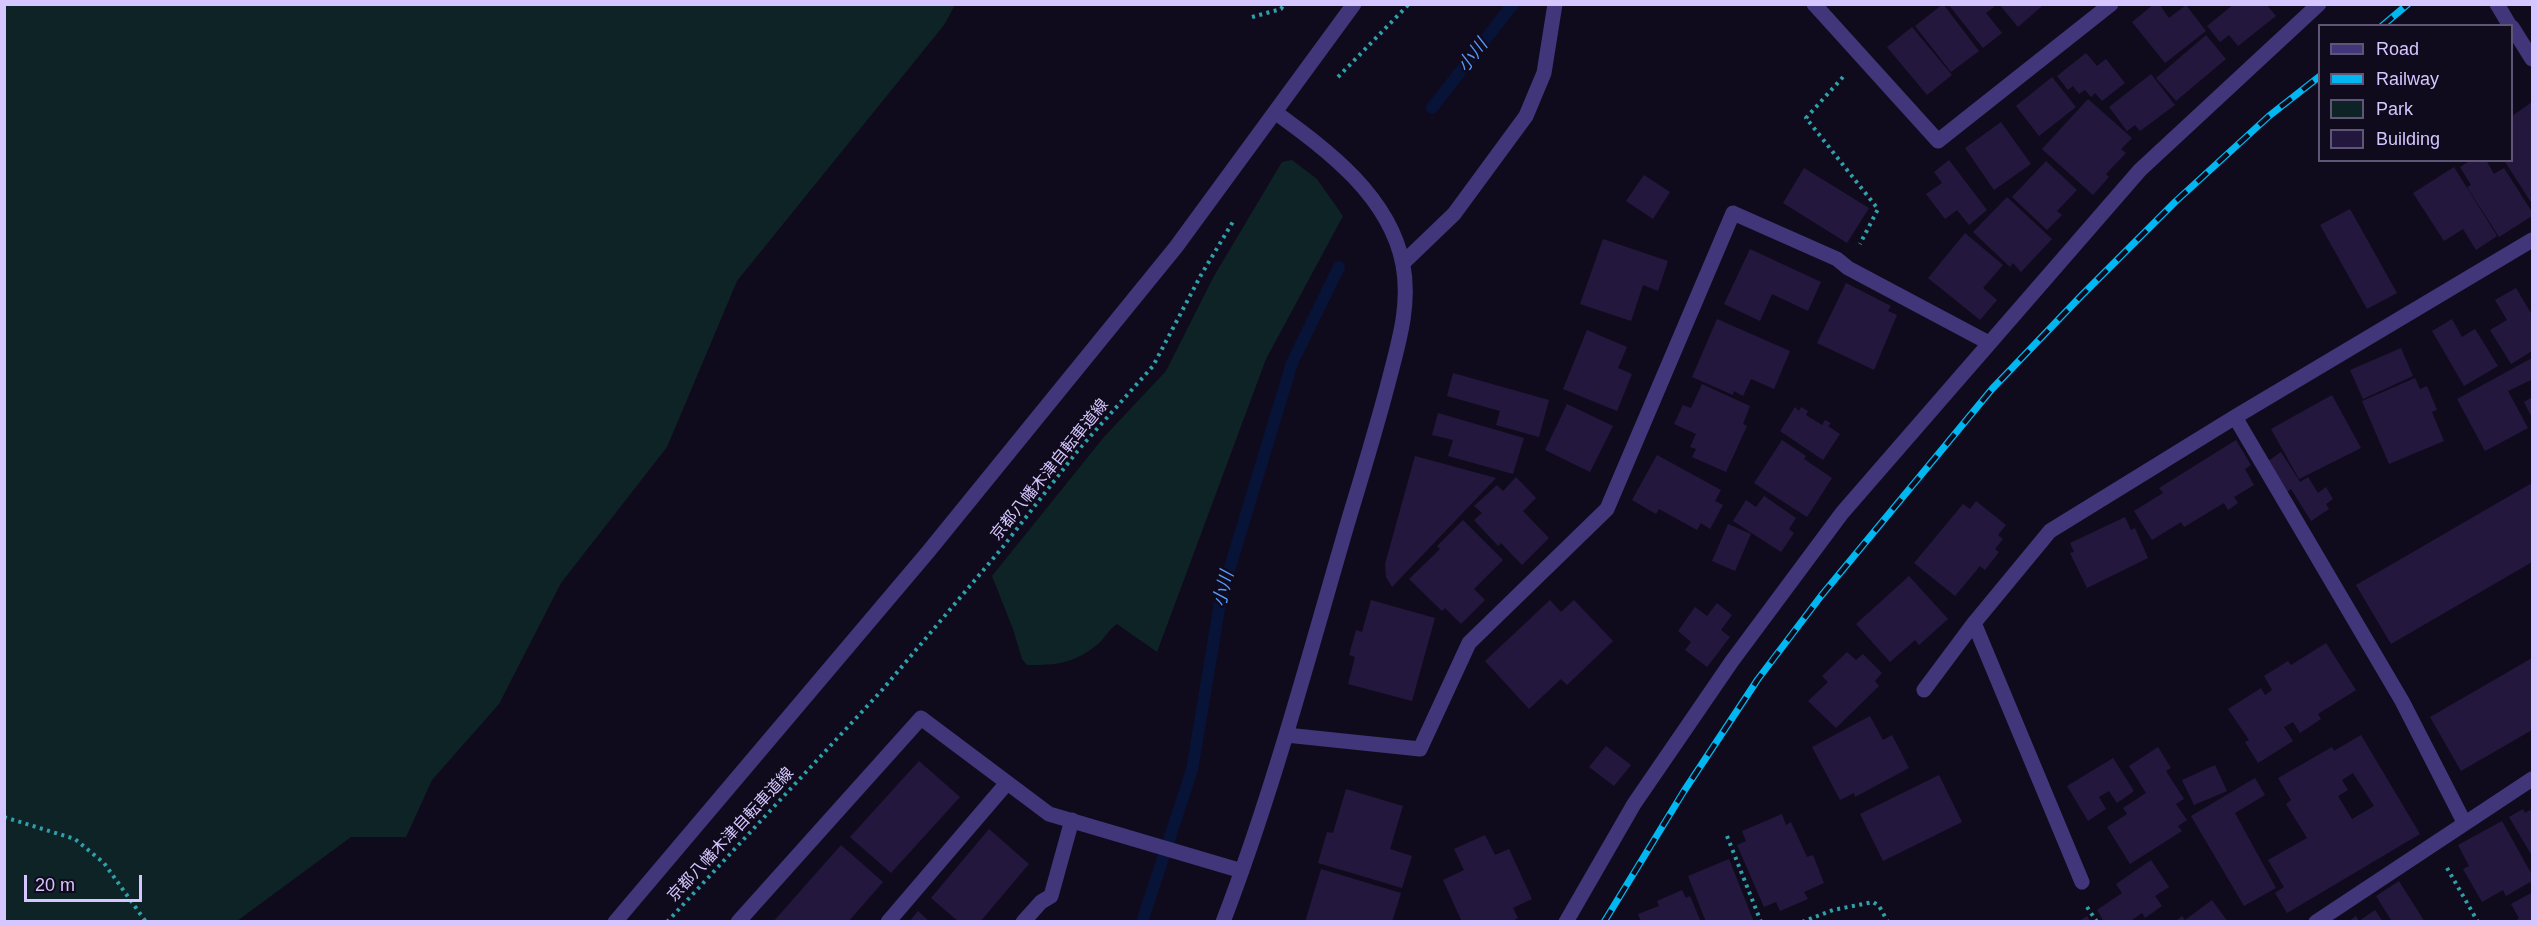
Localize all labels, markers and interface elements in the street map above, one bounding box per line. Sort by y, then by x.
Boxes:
legend [2318,24,2513,162]
water label: 小川 [1453,35,1493,77]
text: Road [2376,39,2419,59]
text: Railway [2376,69,2439,89]
text: Park [2376,99,2413,119]
text: Building [2376,129,2440,149]
street label: 京都八幡木津自転車道線 [987,396,1113,544]
water label: 小川 [1209,569,1239,609]
street label: 京都八幡木津自転車道線 [664,764,798,906]
scale bar [27,863,146,901]
text: 20 m [35,875,75,895]

